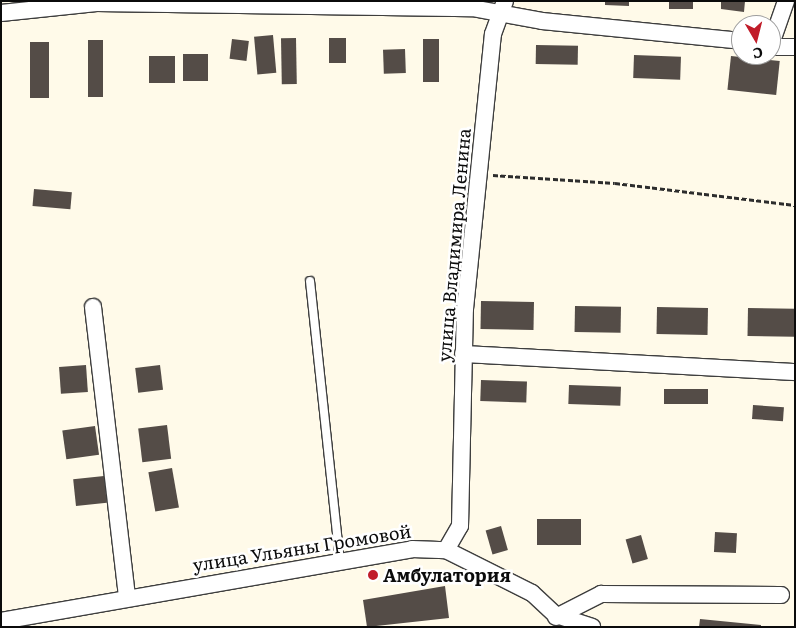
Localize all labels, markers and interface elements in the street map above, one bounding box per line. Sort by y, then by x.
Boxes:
north arrow [731,15,781,65]
text: С [752,43,764,64]
street label: улица Владимира Ленина [433,127,475,363]
street label: улица Ульяны Громовой [191,520,413,576]
place label: Амбулатория [383,564,511,586]
marker: Амбулатория [367,569,379,581]

